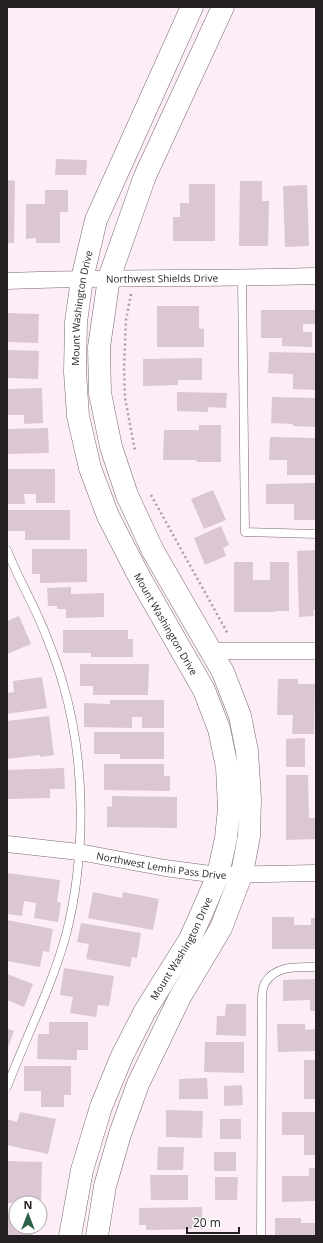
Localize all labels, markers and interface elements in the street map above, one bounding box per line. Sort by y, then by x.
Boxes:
street label: Mount Washington Drive [68,249,96,366]
street label: Northwest Shields Drive [106,271,218,286]
street label: Mount Washington Drive [131,570,201,678]
street label: Northwest Lemhi Pass Drive [95,848,227,882]
street label: Mount Washington Drive [147,894,215,1003]
north arrow [8,1195,48,1235]
text: N [24,1197,32,1212]
scale bar [187,1209,239,1235]
text: 20 m [193,1214,221,1231]

